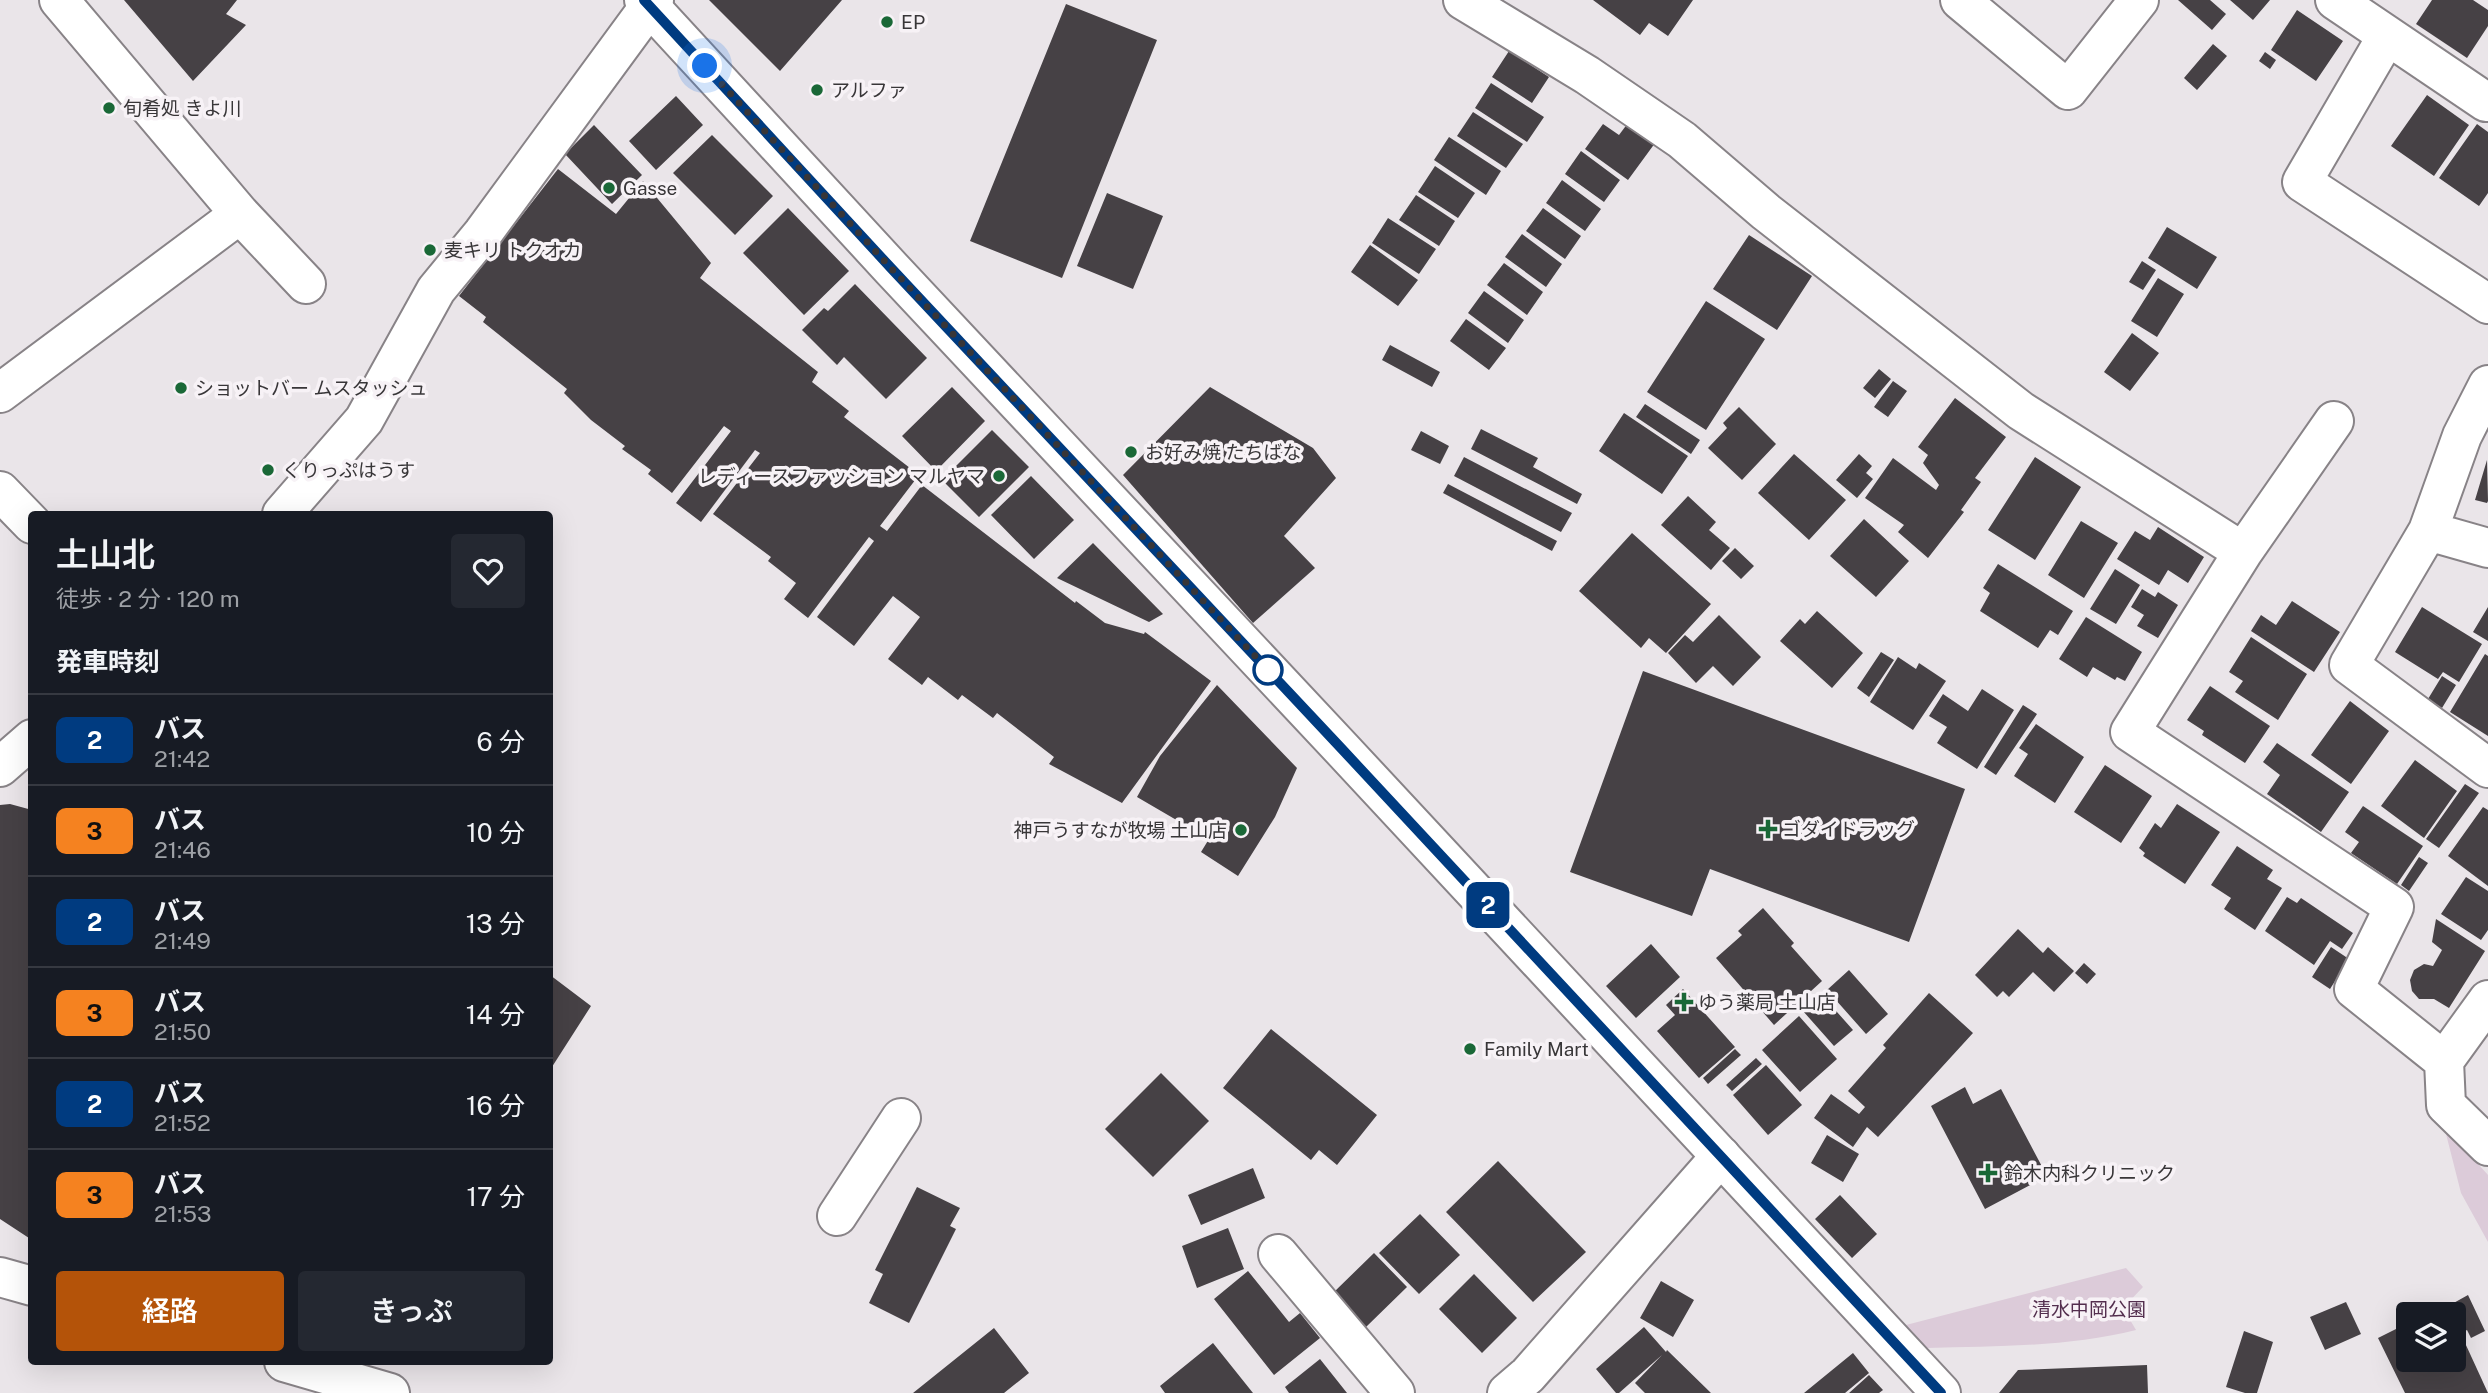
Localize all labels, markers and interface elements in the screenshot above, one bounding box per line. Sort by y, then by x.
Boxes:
place label: EP [901,11,925,33]
marker: EP [879,14,895,30]
your location [687,48,722,83]
place label: アルファ [831,79,907,101]
marker: アルファ [809,82,825,98]
place label: 旬肴処 きよ川 [123,97,242,119]
marker: 旬肴処 きよ川 [101,100,117,116]
place label: Gasse [623,177,677,199]
marker: Gasse [601,180,617,196]
place label: 麦キリ トクオカ [444,239,582,261]
marker: 麦キリ トクオカ [422,242,438,258]
place label: ショットバー ムスタッシュ [195,377,428,399]
marker: ショットバー ムスタッシュ [173,380,189,396]
place label: お好み焼 たちばな [1145,441,1302,463]
marker: お好み焼 たちばな [1123,444,1139,460]
place label: くりっぷはうす [282,459,415,481]
marker: くりっぷはうす [260,462,276,478]
place label: レディースファッション マルヤマ [698,465,985,487]
marker: レディースファッション マルヤマ [991,468,1007,484]
button: heart [451,534,525,608]
text: 土山北 [56,535,155,573]
text: 徒歩 · 2 分 · 120 m [56,585,240,612]
text: 発車時刻 [56,646,160,677]
unlabelled marker [1253,655,1283,685]
text: バス [154,713,206,744]
text: 2 [87,726,102,754]
text: 6 分 [476,726,525,757]
text: 21:42 [154,745,210,772]
text: バス [154,804,206,835]
text: 3 [87,817,102,845]
text: 10 分 [466,817,525,848]
place label: ゴダイドラッグ [1782,818,1915,840]
place label: 神戸うすなが牧場 土山店 [1013,819,1227,841]
marker: ゴダイドラッグ [1760,821,1776,837]
marker: 神戸うすなが牧場 土山店 [1233,822,1249,838]
text: 21:46 [154,836,211,863]
line badge: 2 [1465,882,1511,928]
text: 2 [1480,891,1496,919]
text: バス [154,895,206,926]
text: 2 [87,908,102,936]
text: 13 分 [466,908,525,939]
text: 21:49 [154,927,211,954]
text: バス [154,986,206,1017]
place label: ゆう薬局 土山店 [1698,991,1836,1013]
marker: ゆう薬局 土山店 [1676,994,1692,1010]
text: 3 [87,999,102,1027]
text: 14 分 [466,999,525,1030]
text: 21:50 [154,1018,211,1045]
place label: Family Mart [1484,1038,1589,1060]
marker: Family Mart [1462,1041,1478,1057]
text: バス [154,1077,206,1108]
text: 2 [87,1090,102,1118]
text: 16 分 [466,1090,525,1121]
text: 21:52 [154,1109,211,1136]
place label: 鈴木内科クリニック [2004,1162,2175,1184]
marker: 鈴木内科クリニック [1978,1163,1998,1183]
text: バス [154,1168,206,1199]
text: 3 [87,1181,102,1209]
text: 17 分 [466,1181,525,1212]
text: 21:53 [154,1200,211,1227]
button: 経路 [56,1271,284,1351]
button: きっぷ [298,1271,525,1351]
park label: 清水中岡公園 [2032,1298,2146,1320]
map controls [2396,1302,2466,1372]
button: layers [2396,1302,2466,1372]

